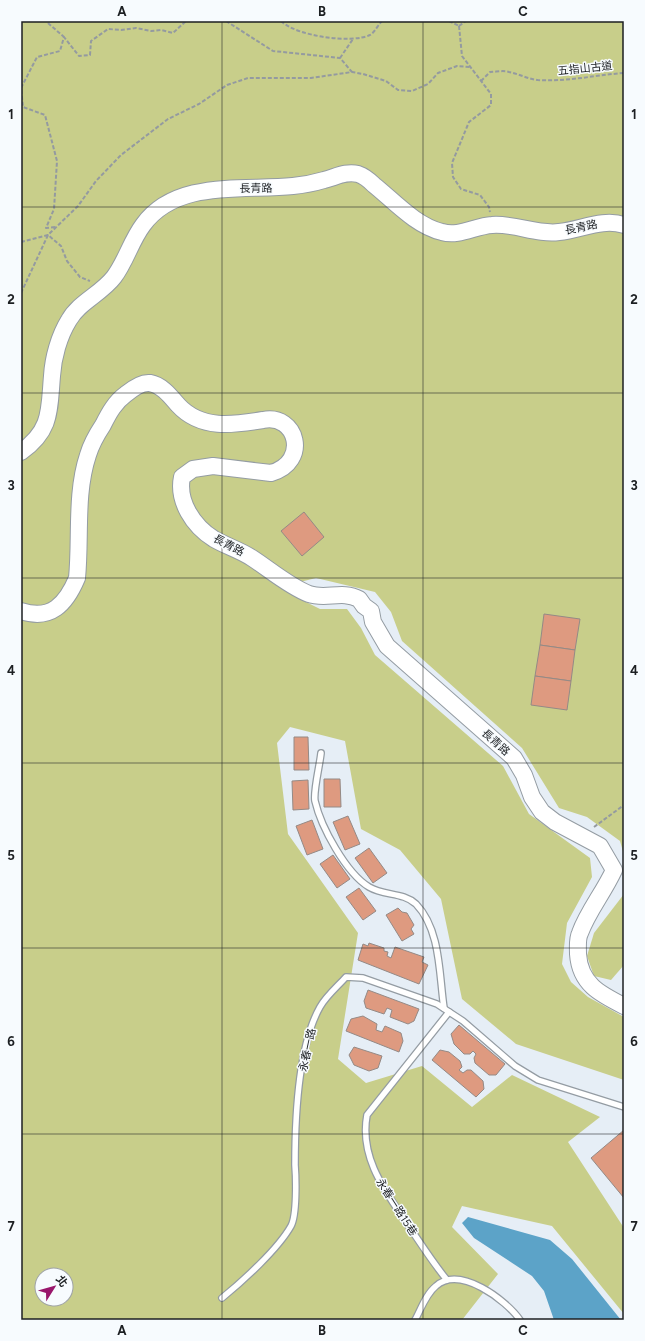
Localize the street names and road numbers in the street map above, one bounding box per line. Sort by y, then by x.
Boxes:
street label: 五指山古道 [557,59,613,78]
street label: 長青路 [239,182,273,195]
street label: 長青路 [564,218,599,237]
street label: 長青路 [211,532,246,559]
street label: 長青路 [479,727,512,758]
street label: 永春一路 [297,1027,318,1073]
street label: 永春一路15巷 [373,1176,420,1238]

